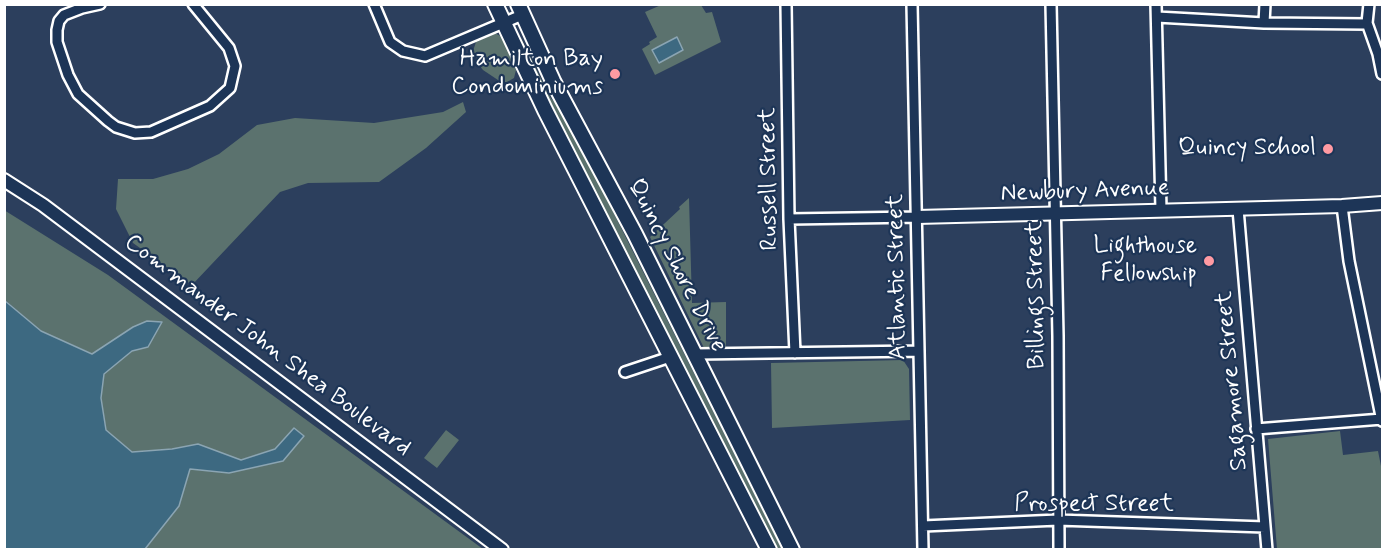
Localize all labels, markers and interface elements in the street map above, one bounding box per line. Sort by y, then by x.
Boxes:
place label: Hamilton Bay Condominiums [451,46,603,102]
marker: Hamilton Bay Condominiums [608,67,622,81]
street label: Russell Street [754,107,786,251]
place label: Quincy School [1178,135,1316,163]
marker: Quincy School [1321,142,1335,156]
street label: Quincy Shore Drive [620,175,732,357]
street label: Newbury Avenue [1000,175,1170,209]
street label: Atlantic Street [882,194,914,360]
street label: Billings Street [1021,221,1053,369]
street label: Commander John Shea Boulevard [118,229,416,463]
place label: Lighthouse Fellowship [1094,233,1197,289]
marker: Lighthouse Fellowship [1202,254,1216,268]
street label: Sagamore Street [1211,290,1255,472]
street label: Prospect Street [1014,491,1174,519]

